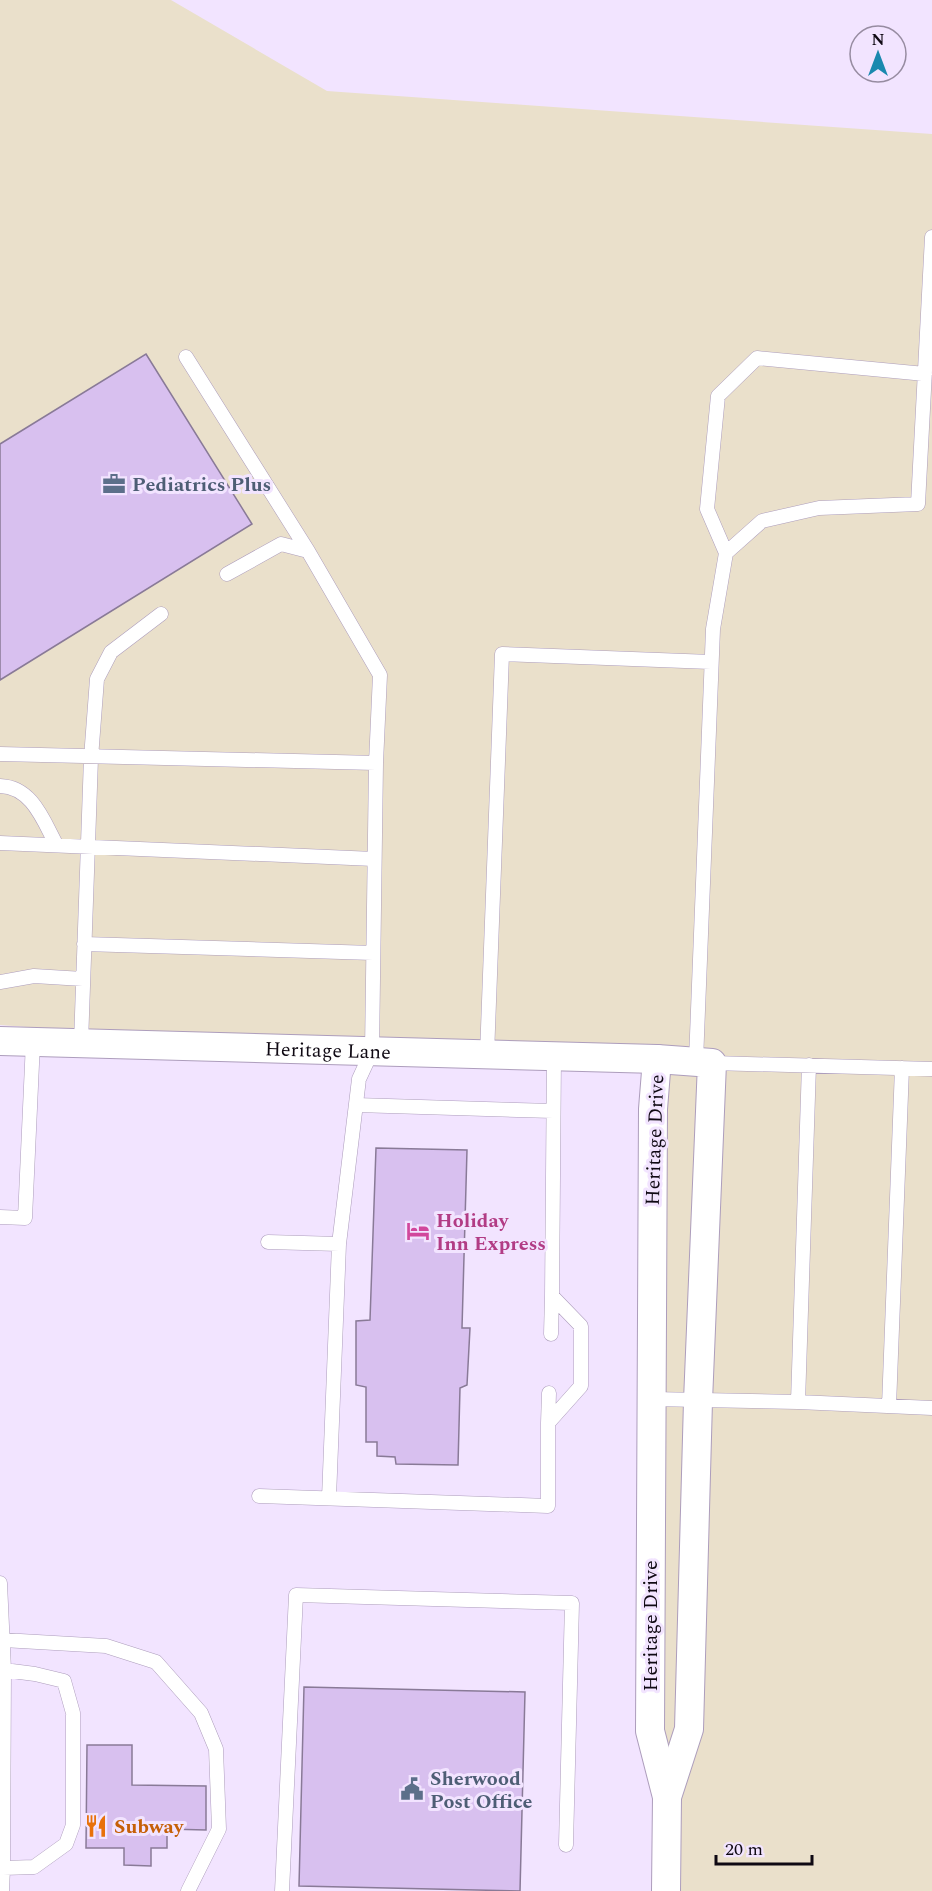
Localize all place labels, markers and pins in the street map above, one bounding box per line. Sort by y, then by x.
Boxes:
place label: Pediatrics Plus [132,470,271,500]
office icon: Pediatrics Plus [101,471,127,497]
place label: Holiday Inn Express [436,1206,546,1259]
hotel icon: Holiday Inn Express [405,1218,431,1244]
place label: Sherwood Post Office [430,1764,533,1817]
public building icon: Sherwood Post Office [399,1776,425,1802]
place label: Subway [114,1812,185,1842]
restaurant icon: Subway [83,1813,109,1839]

